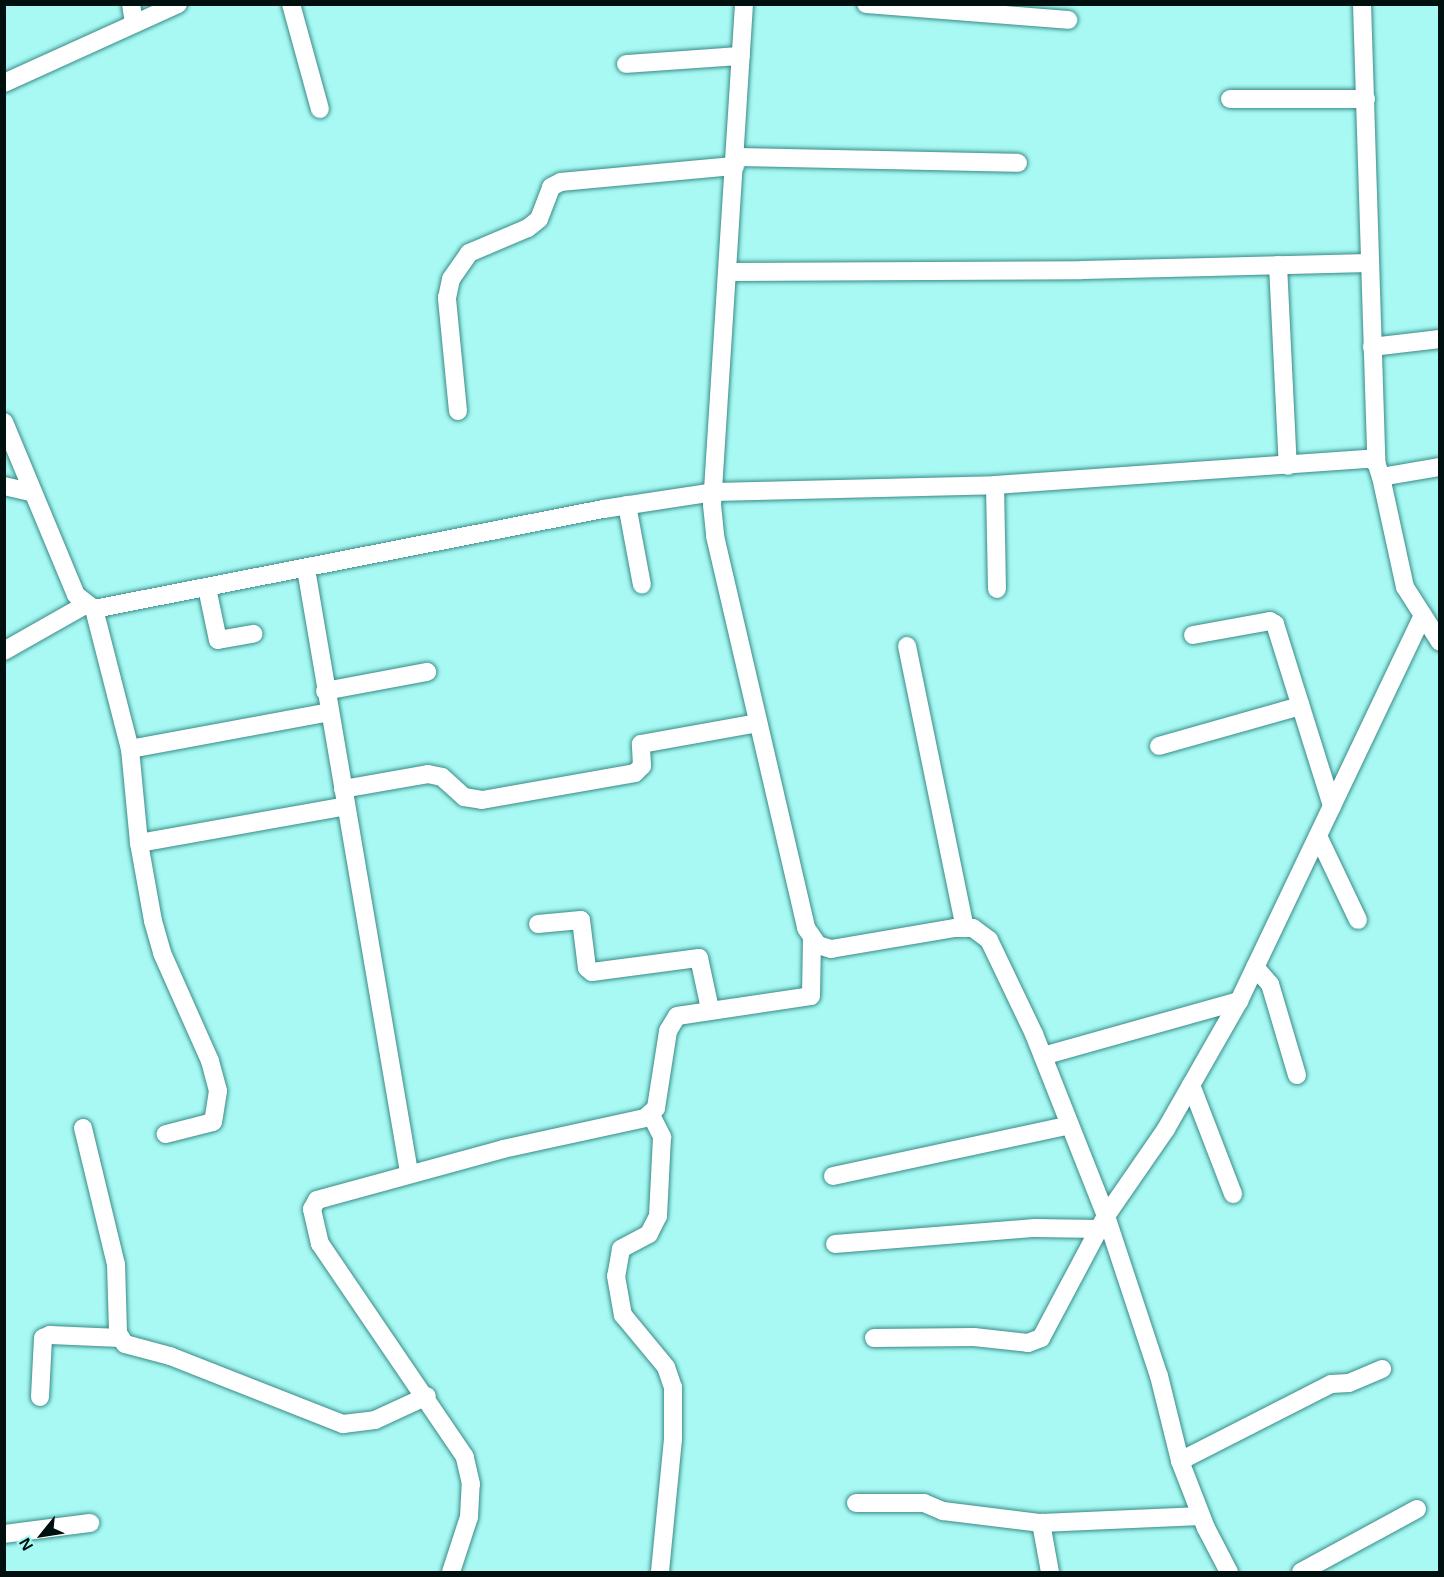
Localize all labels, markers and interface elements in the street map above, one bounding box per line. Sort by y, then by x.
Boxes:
north arrow [12,1505,72,1565]
text: N [16,1535,36,1554]

